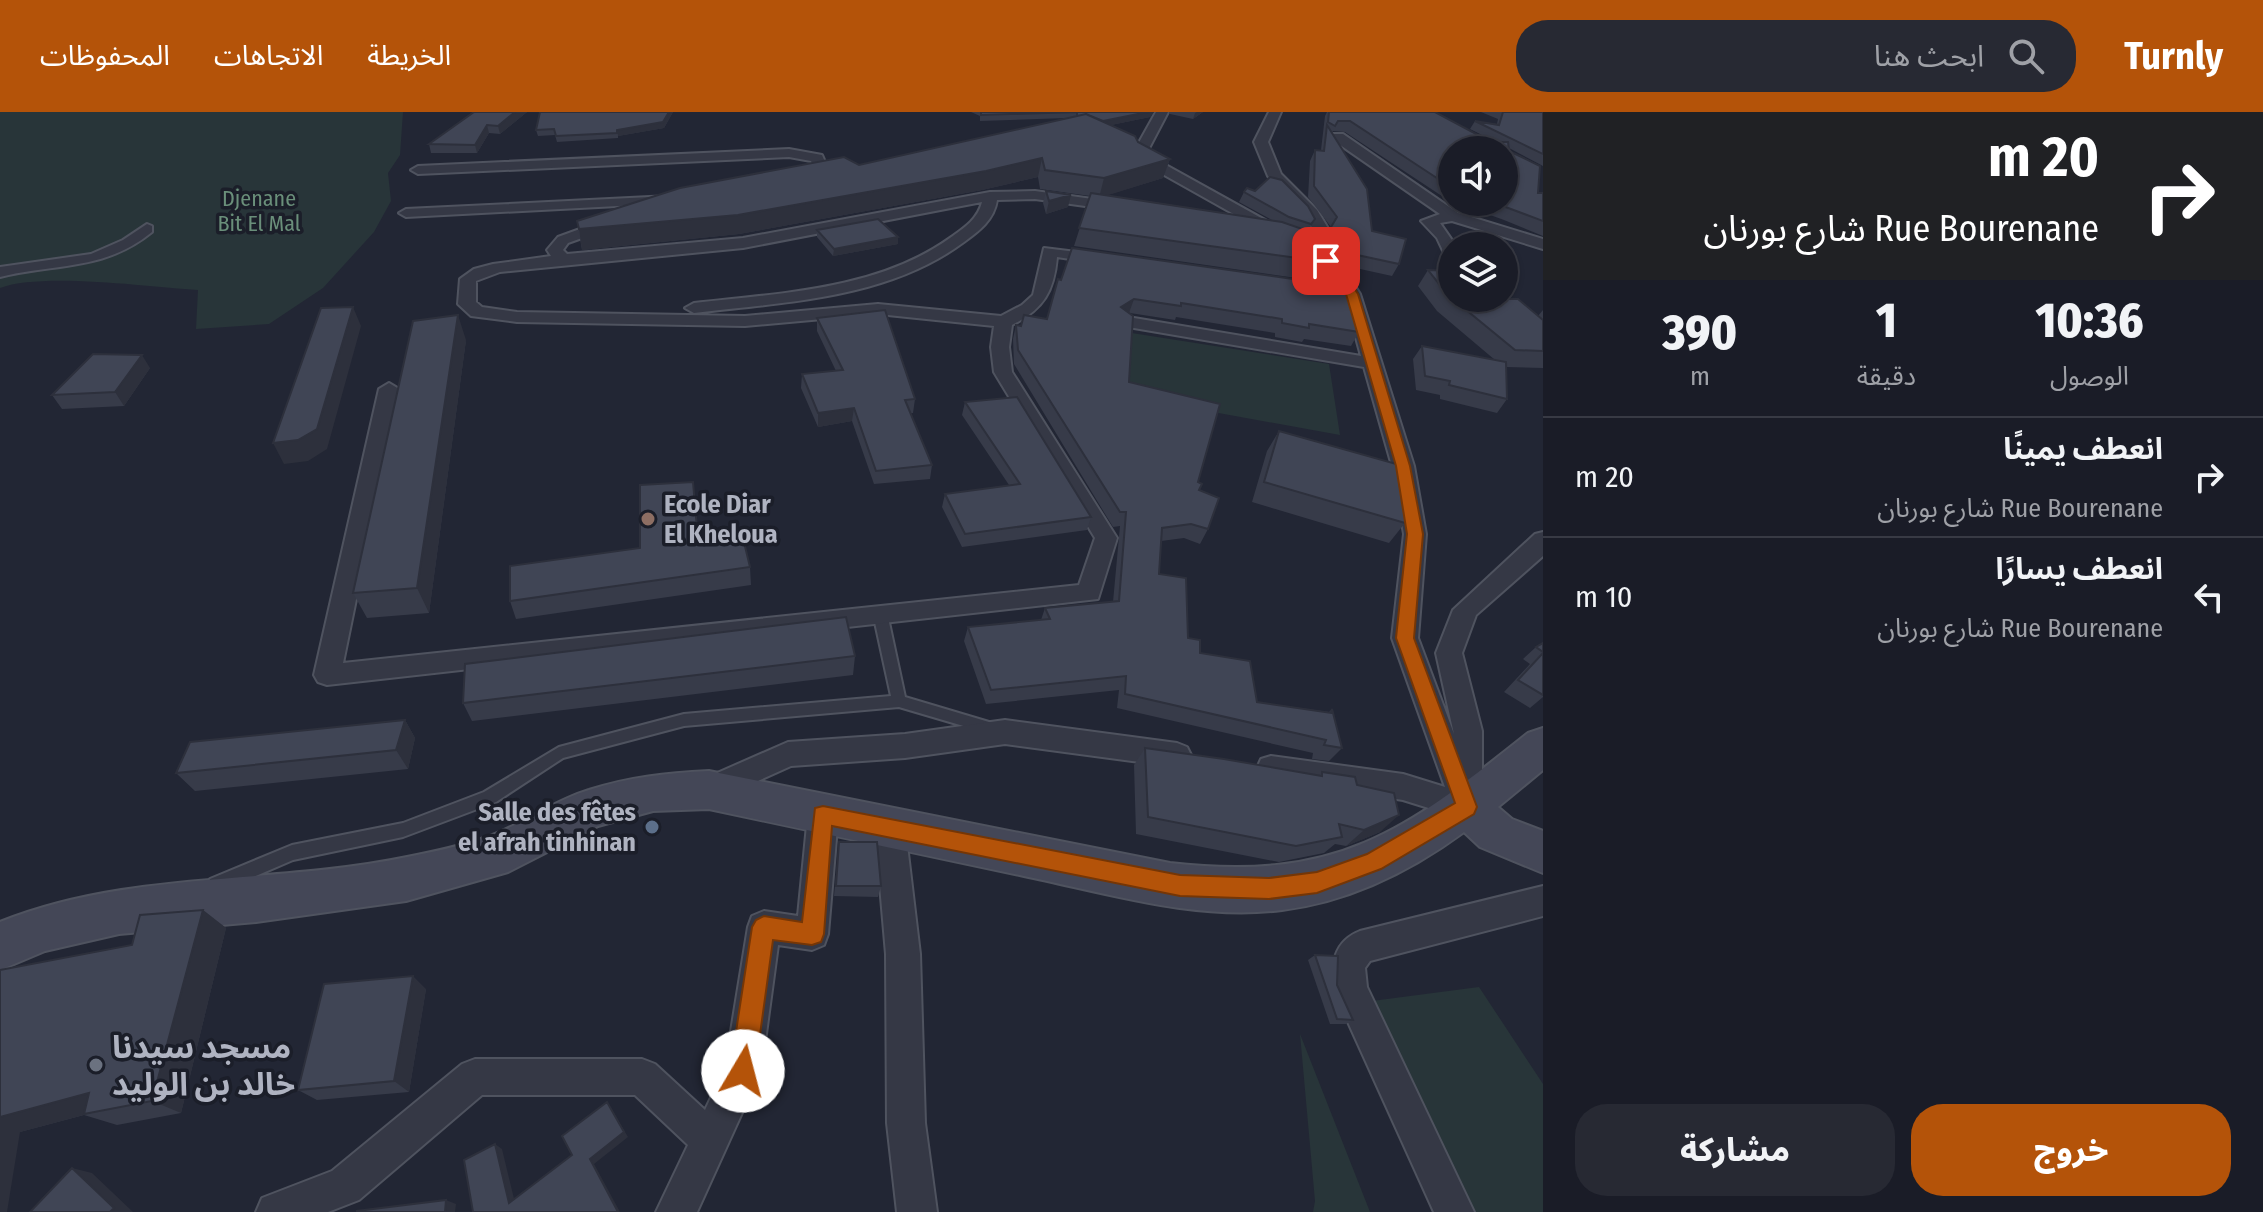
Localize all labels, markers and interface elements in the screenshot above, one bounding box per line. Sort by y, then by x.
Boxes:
search box [1516,20,2076,92]
text: Turnly [2124,33,2223,79]
icon: search [2004,34,2048,78]
text: ابحث هنا [1874,38,1984,74]
text: المحفوظات [40,39,170,72]
text: الاتجاهات [214,39,323,72]
text: الخريطة [367,39,451,72]
text: 20 m [1988,124,2099,191]
map controls [1438,136,1518,312]
button: sound [1438,136,1518,216]
icon: right [2127,144,2231,248]
park label: Djenane Bit El Mal [217,185,301,237]
text: Rue Bourenane شارع بورنان [1703,207,2099,251]
pin [1292,227,1360,295]
button: layers [1438,232,1518,312]
icon: arrive [1304,239,1348,283]
text: 1 [1876,292,1897,350]
text: 10:36 [2036,292,2143,350]
text: 390 [1663,304,1737,362]
text: m [1690,361,1710,392]
text: دقيقة [1857,361,1916,392]
text: الوصول [2050,361,2129,392]
text: انعطف يمينًا [2003,431,2163,467]
icon: right [2187,455,2231,499]
text: 20 m [1575,459,1634,495]
place label: Ecole Diar El Kheloua [664,489,778,550]
text: Rue Bourenane شارع بورنان [1877,493,2163,524]
marker: Ecole Diar El Kheloua [639,510,657,528]
text: انعطف يسارًا [1996,551,2163,587]
icon: left [2187,575,2231,619]
text: 10 m [1575,579,1632,615]
text: Rue Bourenane شارع بورنان [1877,613,2163,644]
place label: Salle des fêtes el afrah tinhinan [458,797,636,858]
marker: Salle des fêtes el afrah tinhinan [643,818,661,836]
place label: مسجد سيدنا خالد بن الوليد [112,1028,295,1103]
position arrow [701,1029,785,1113]
marker: مسجد سيدنا خالد بن الوليد [87,1056,105,1074]
button: مشاركة [1575,1104,1895,1196]
button: خروج [1911,1104,2231,1196]

